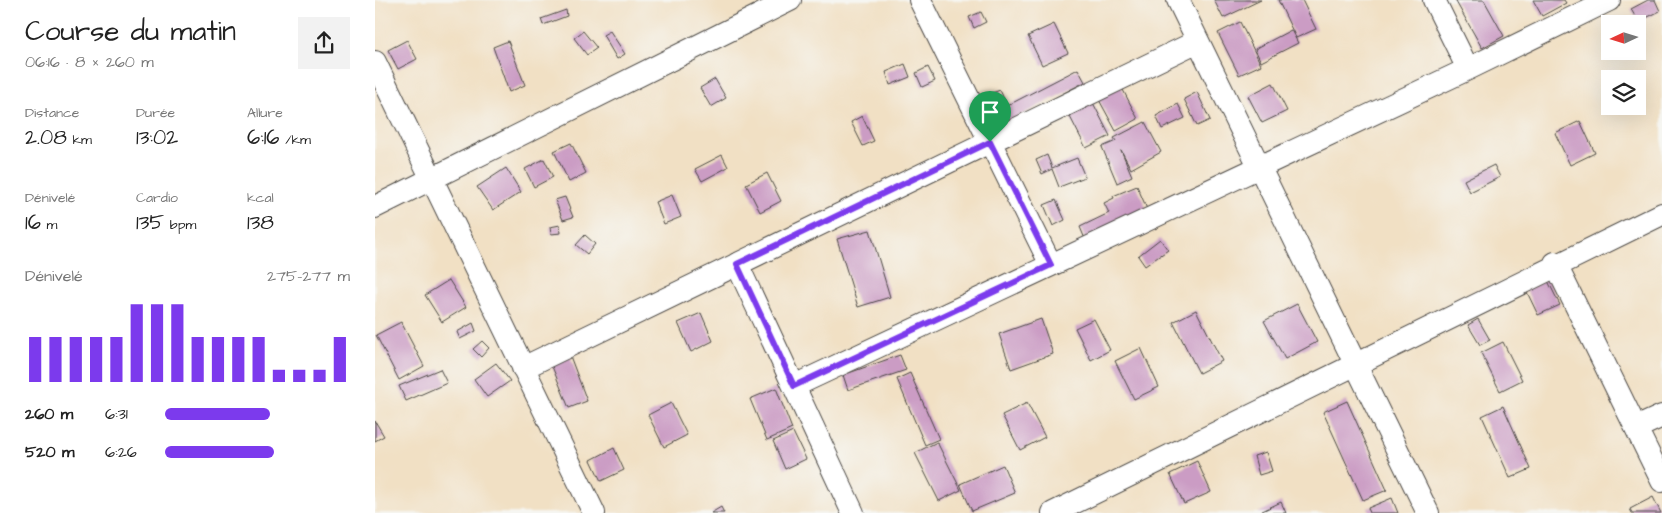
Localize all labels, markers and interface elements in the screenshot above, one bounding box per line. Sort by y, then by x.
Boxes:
text: Course du matin [25,12,236,51]
north arrow [1601,15,1646,60]
map controls [1601,15,1646,115]
button: share [298,17,350,69]
text: 06:16 · 8 × 260 m [25,51,154,73]
button: layers [1601,70,1646,115]
pin [969,91,1011,142]
icon: arrive [976,98,1004,126]
text: Distance [25,103,79,123]
text: Durée [136,103,175,123]
text: Allure [247,103,283,123]
text: 2.08 [25,123,67,152]
text: 13:02 [136,123,178,152]
text: 6:16 [247,123,280,152]
text: km [67,130,92,150]
text: /km [280,130,311,150]
text: Dénivelé [25,188,75,208]
text: Cardio [136,188,178,208]
text: kcal [247,188,274,208]
text: 16 [25,208,41,237]
text: 135 [136,208,164,237]
text: 138 [247,208,274,237]
text: m [41,215,57,235]
text: bpm [164,215,196,235]
text: Dénivelé [25,265,83,287]
text: 275–277 m [267,265,350,287]
text: 260 m [25,403,73,425]
text: 6:31 [105,403,128,425]
text: 520 m [25,441,74,463]
text: 6:26 [105,441,137,463]

